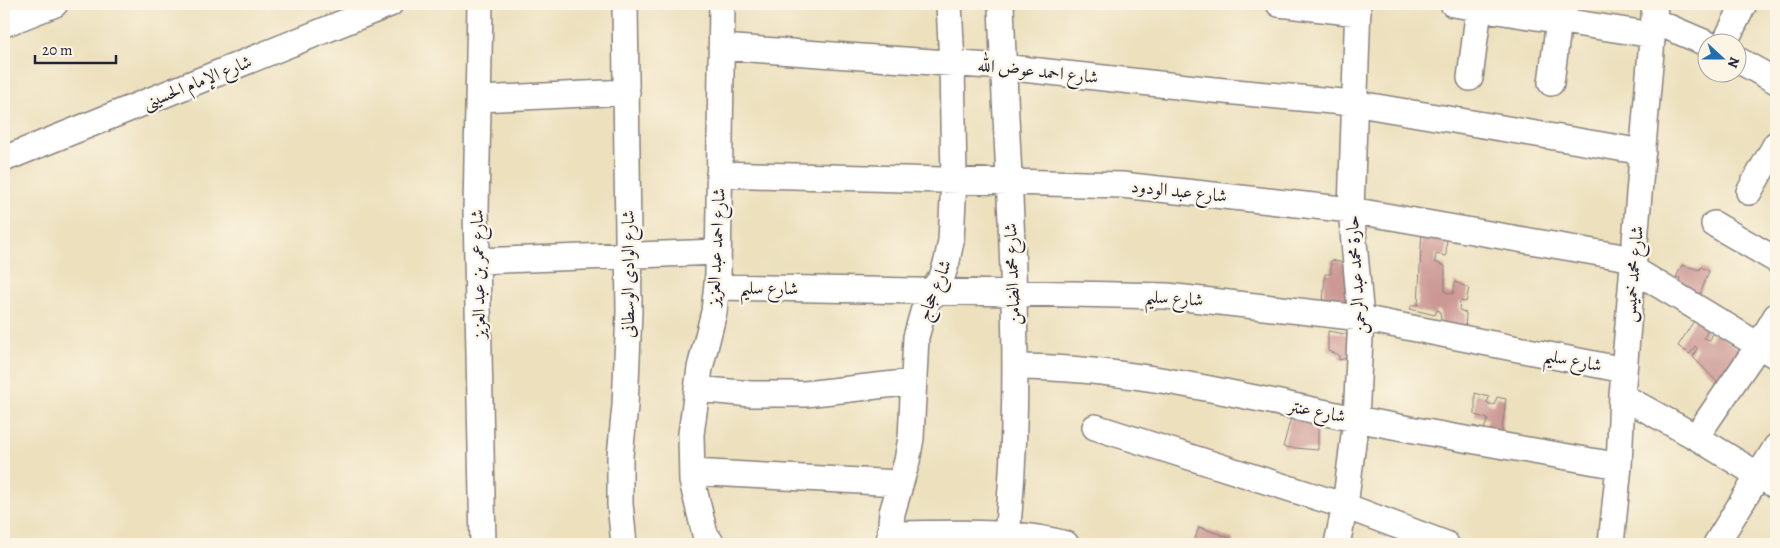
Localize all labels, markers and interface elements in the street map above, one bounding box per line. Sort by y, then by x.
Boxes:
scale bar [35,32,116,64]
north arrow [1698,32,1748,82]
text: 20 m [42,40,73,60]
street label: شارع الإمام الحسينى [139,49,257,119]
street label: شارع احمد عوض الله [976,51,1100,92]
text: N [1723,54,1744,71]
street label: شارع عبد الودود [1129,174,1228,211]
street label: شارع احمد عبد العزيز [701,187,734,309]
street label: شارع عمر بن عبد العزيز [465,209,494,341]
street label: شارع الوادى الوسطانى [616,210,643,338]
street label: حارة محمد عبد الرحمن [1340,214,1372,336]
street label: شارع محمد الضامن [998,222,1029,326]
street label: شارع محمد خميس [1617,225,1652,324]
street label: شارع حجاج [911,256,961,325]
street label: شارع سليم [739,275,799,307]
street label: شارع سليم [1143,284,1204,318]
street label: شارع سليم [1541,343,1604,383]
street label: شارع عنتر [1284,393,1348,431]

